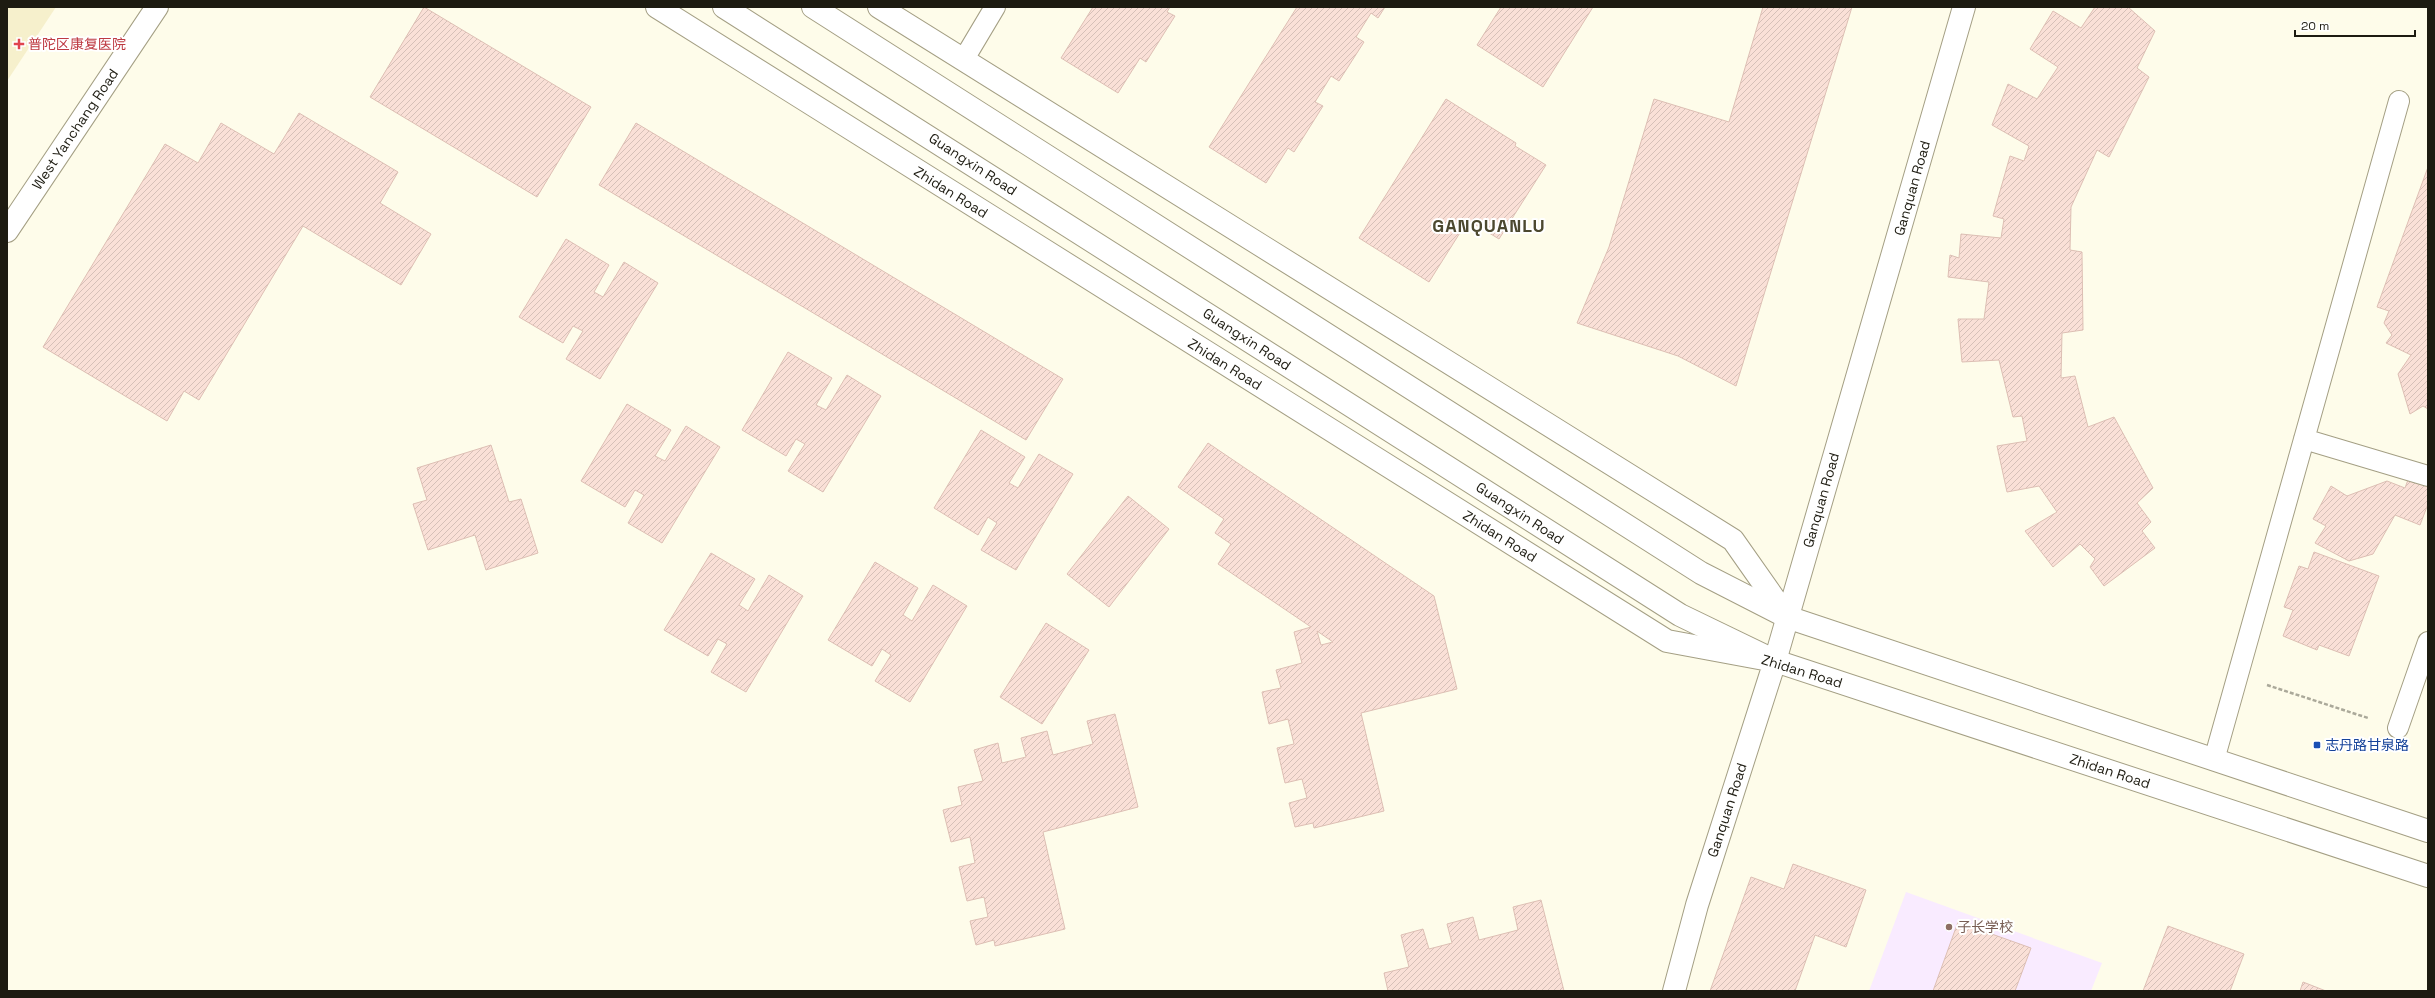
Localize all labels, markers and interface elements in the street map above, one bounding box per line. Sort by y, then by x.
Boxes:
scale bar [2295,12,2415,38]
text: 20 m [2301,18,2329,34]
place label: 普陀区康复医院 [28,35,126,53]
marker: 普陀区康复医院 [13,38,25,50]
street label: West Yanchang Road [28,65,122,193]
street label: Guangxin Road [925,129,1021,199]
street label: Ganquan Road [1890,138,1934,238]
street label: Zhidan Road [911,162,991,222]
district label: GANQUANLU [1432,214,1546,237]
street label: Guangxin Road [1199,304,1295,374]
street label: Zhidan Road [1185,334,1265,394]
street label: Ganquan Road [1799,450,1843,550]
street label: Guangxin Road [1472,478,1568,548]
street label: Zhidan Road [1460,506,1540,566]
street label: Zhidan Road [1759,650,1845,692]
place label: 志丹路甘泉路 [2325,736,2409,754]
marker: 志丹路甘泉路 [2312,740,2322,750]
street label: Zhidan Road [2067,750,2153,792]
street label: Ganquan Road [1703,761,1751,859]
place label: 子长学校 [1957,918,2013,936]
marker: 子长学校 [1944,922,1954,932]

